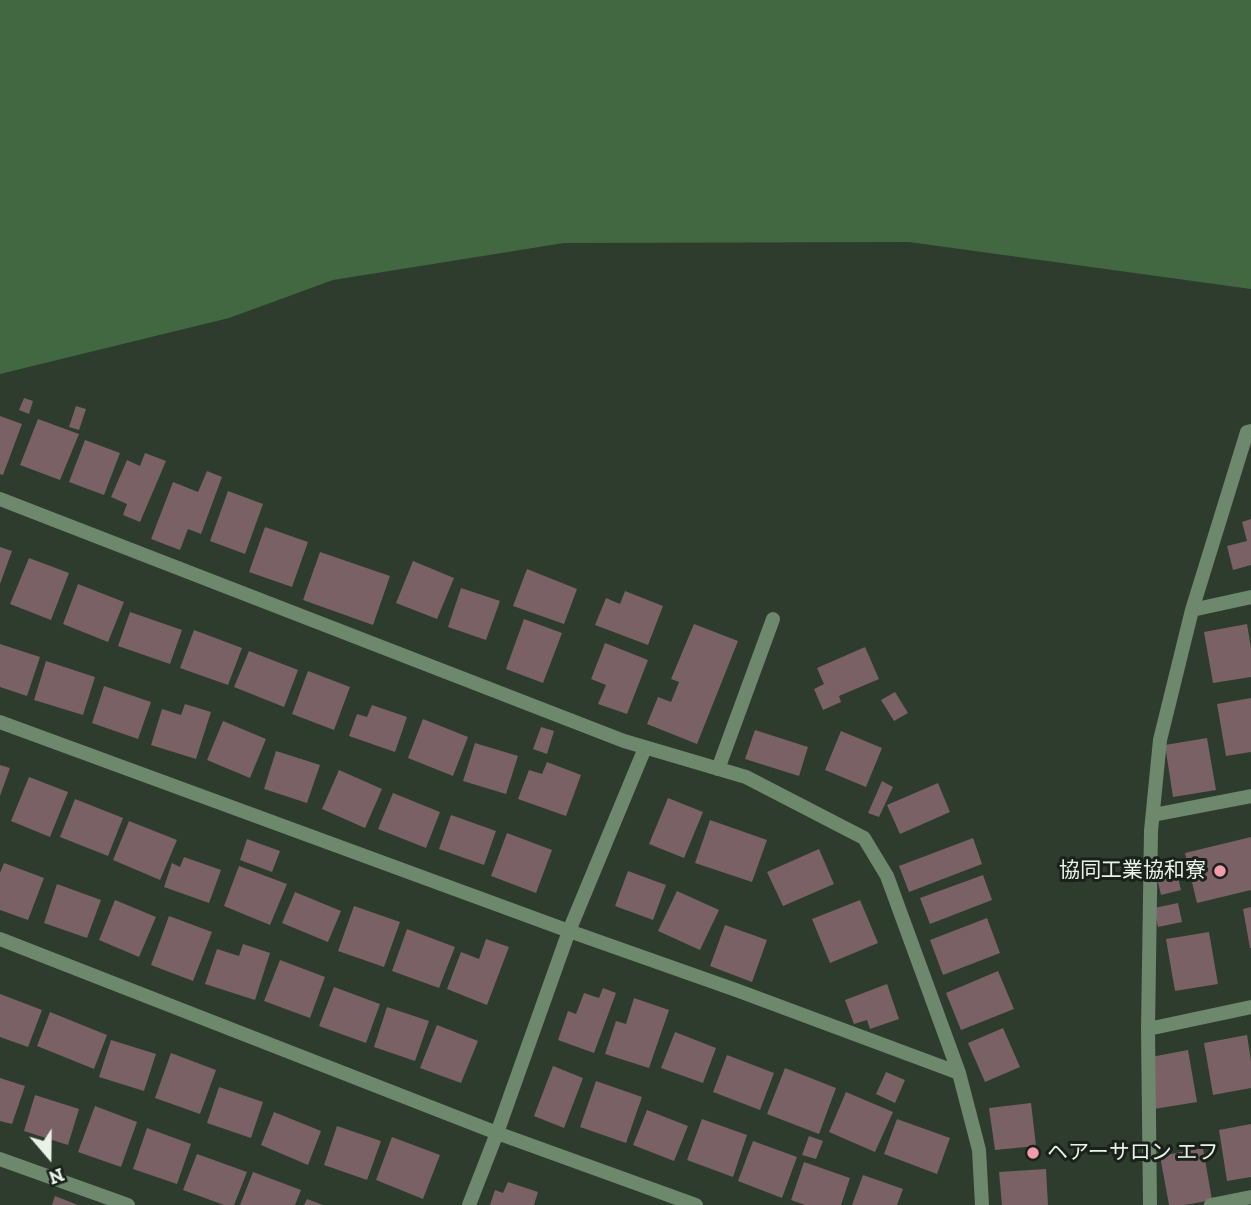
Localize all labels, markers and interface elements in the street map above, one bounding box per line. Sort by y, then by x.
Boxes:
place label: 協同工業協和寮 [1059,858,1206,884]
marker: 協同工業協和寮 [1212,863,1228,879]
north arrow [14,1121,84,1191]
place label: ヘアーサロン エフ [1047,1140,1219,1166]
marker: ヘアーサロン エフ [1025,1145,1041,1161]
text: N [46,1163,67,1189]

